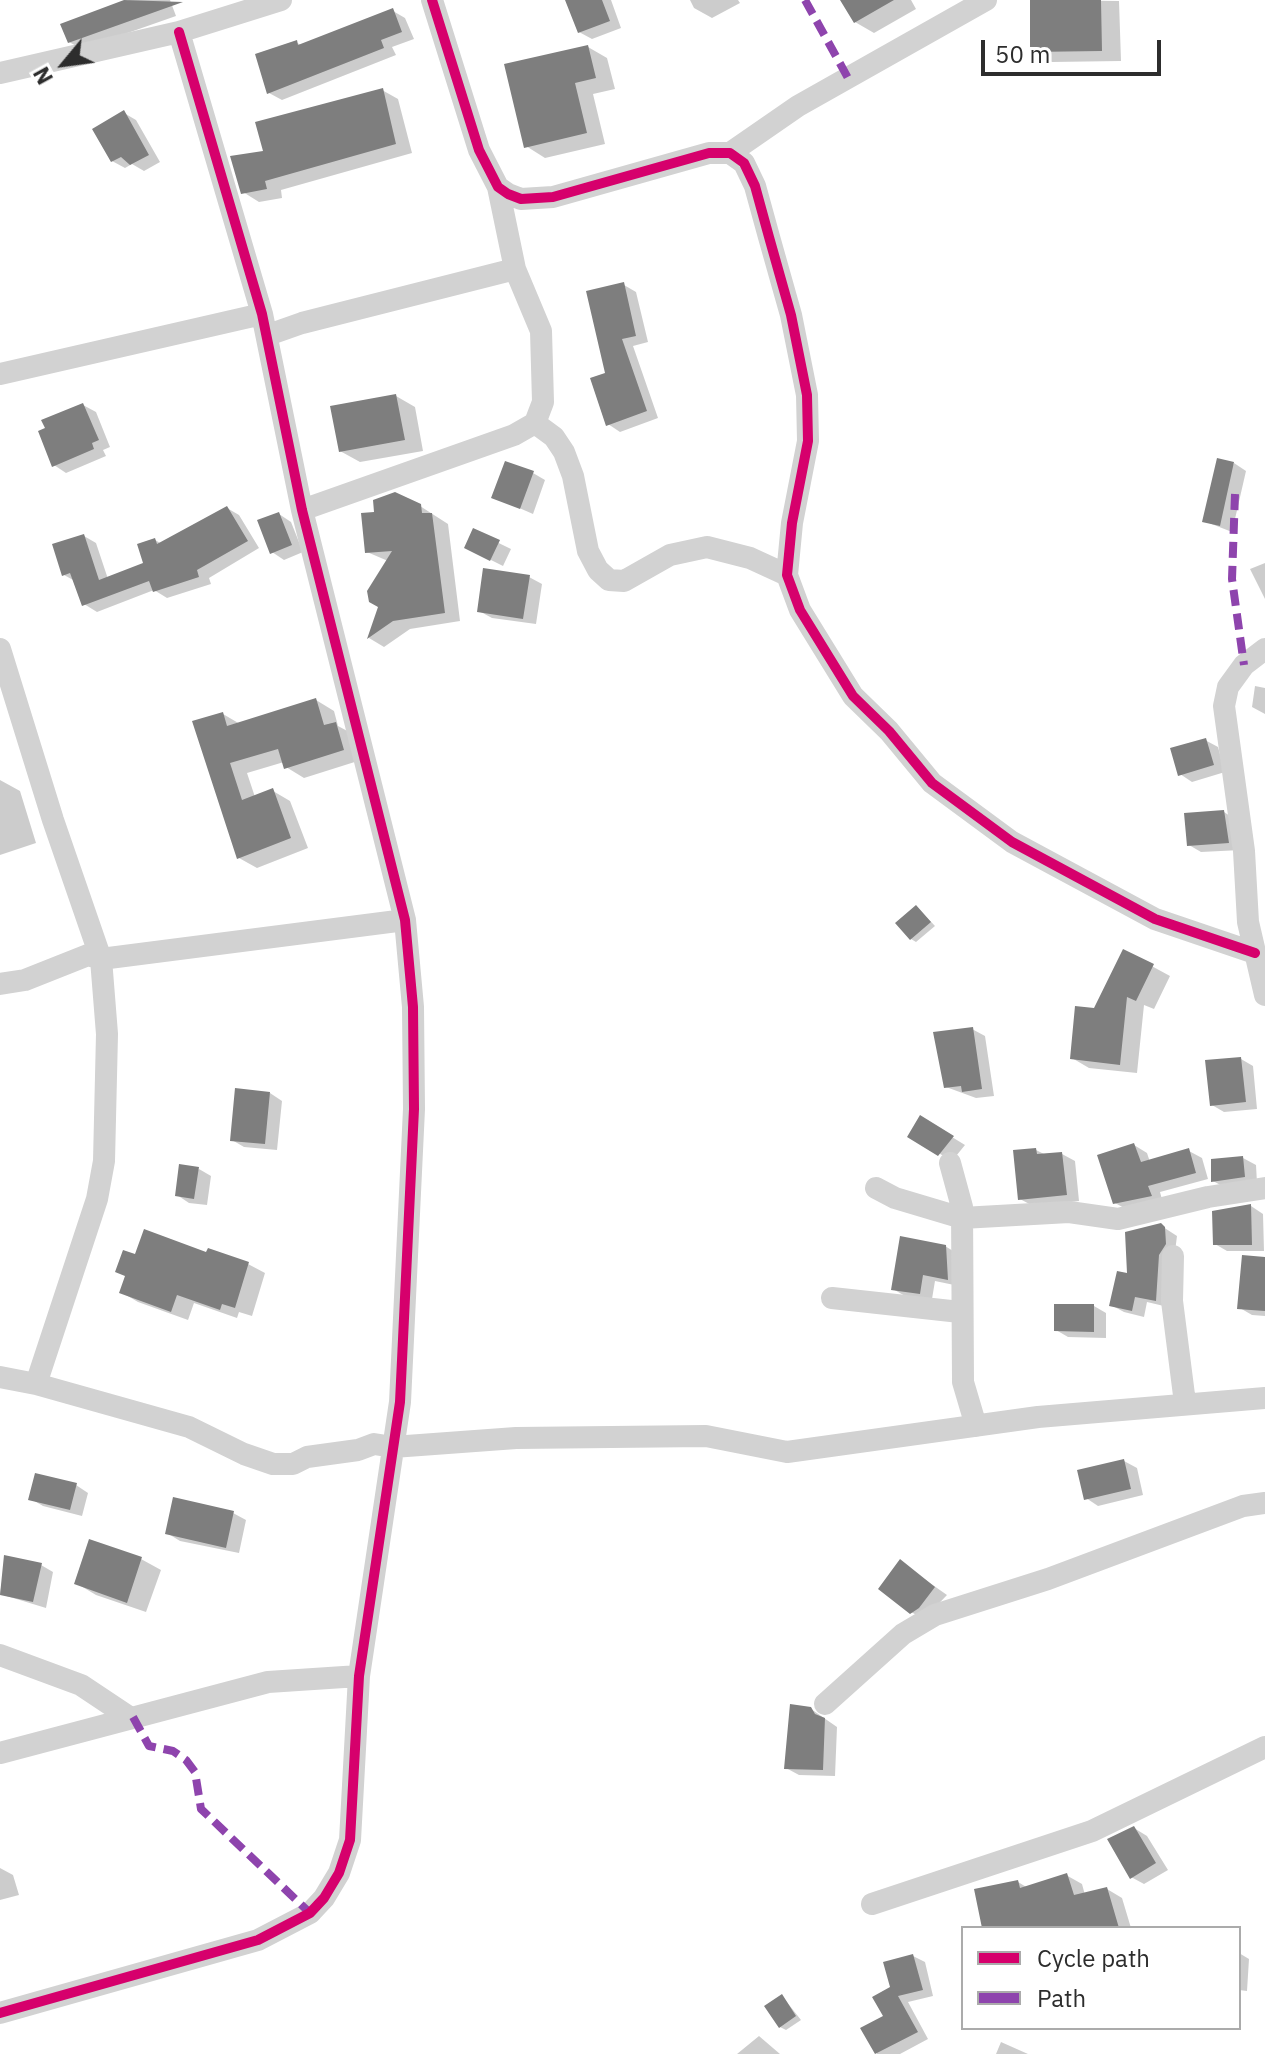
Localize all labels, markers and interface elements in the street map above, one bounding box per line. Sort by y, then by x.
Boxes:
north arrow [24,24,104,104]
scale bar [985,24,1165,74]
text: 50 m [995,38,1050,70]
text: N [26,62,59,90]
legend [961,1926,1241,2030]
text: Cycle path [1037,1942,1150,1974]
text: Path [1037,1982,1086,2014]

